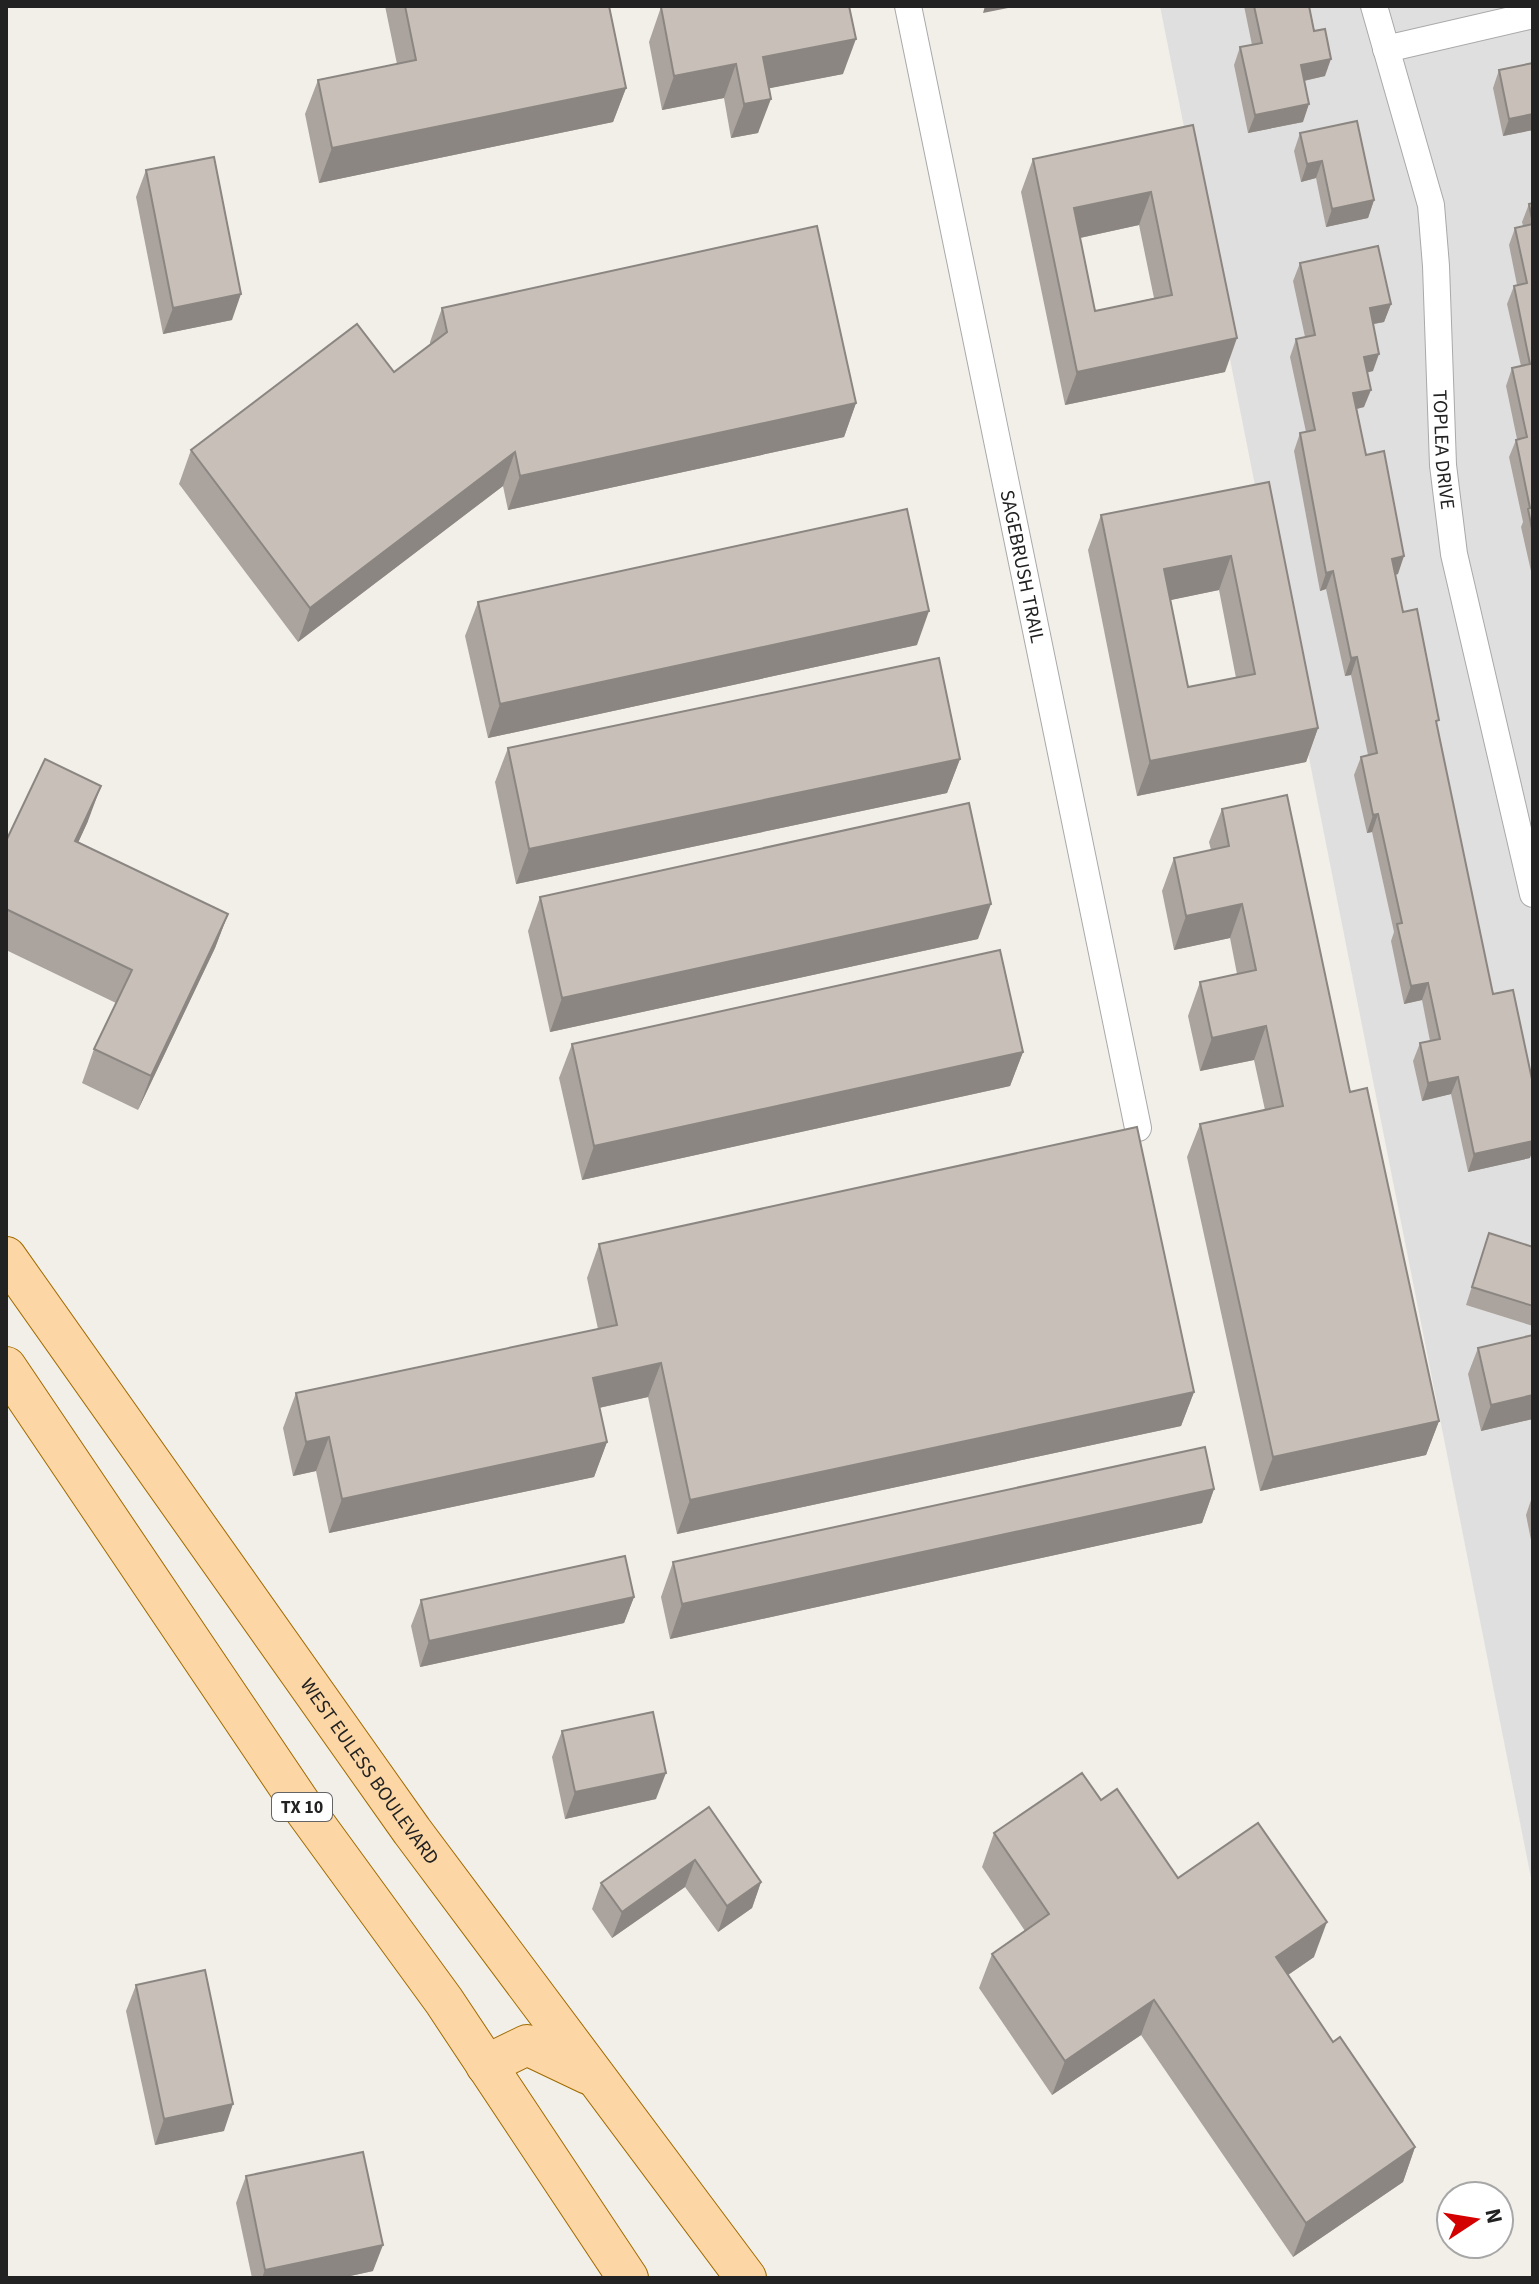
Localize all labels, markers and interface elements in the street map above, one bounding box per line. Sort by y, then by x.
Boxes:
street label: TOPLEA DRIVE [1425,389,1461,511]
street label: SAGEBRUSH TRAIL [993,487,1051,646]
street label: WEST EULESS BOULEVARD [293,1673,445,1871]
road number: TX 10 [272,1793,332,1821]
north arrow [1435,2180,1515,2260]
text: N [1476,2206,1511,2227]

